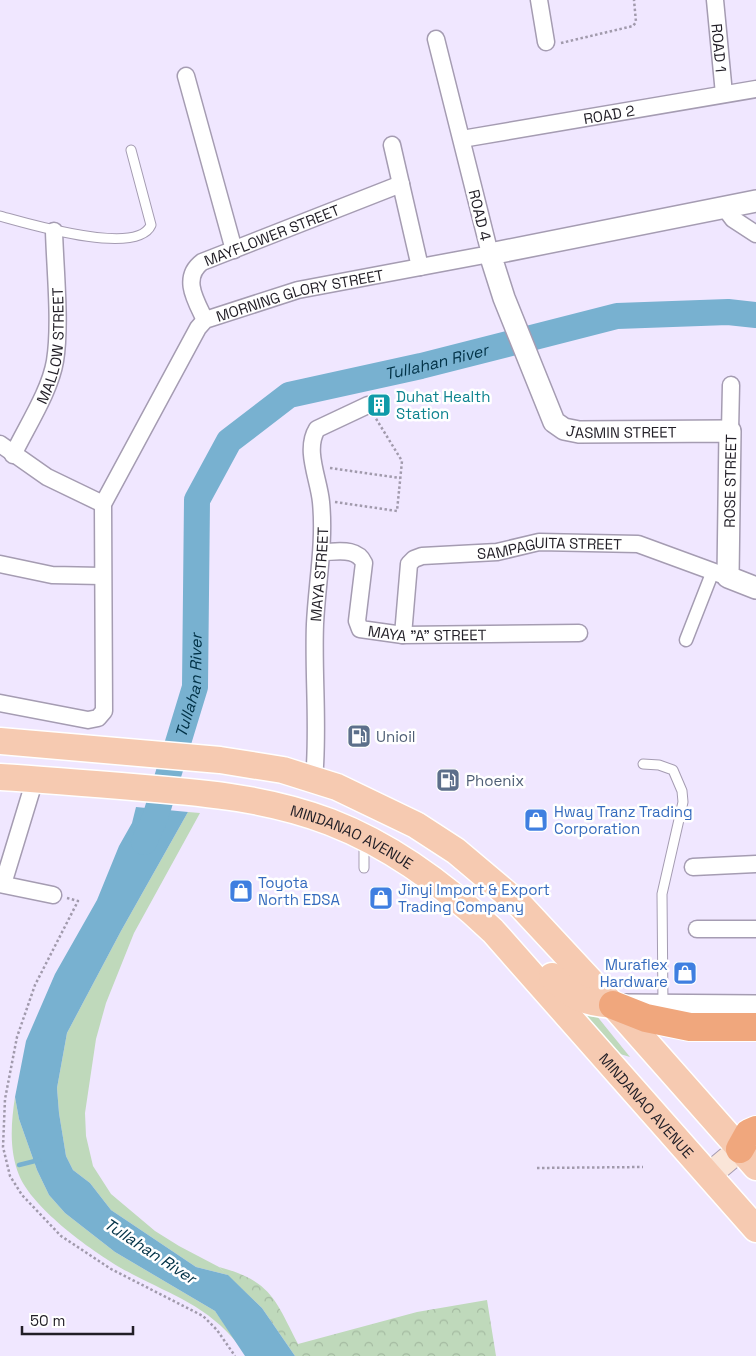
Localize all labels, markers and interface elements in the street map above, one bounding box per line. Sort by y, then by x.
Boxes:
street label: ROAD 1 [708,23,731,73]
street label: ROAD 2 [582,100,636,128]
street label: ROAD 4 [464,187,496,243]
street label: MAYFLOWER STREET [201,199,342,270]
street label: MORNING GLORY STREET [214,265,385,325]
street label: MALLOW STREET [32,287,67,407]
water label: Tullahan River [382,338,492,384]
place label: Duhat Health Station [396,387,490,423]
building icon: Duhat Health Station [366,392,392,418]
street label: JASMIN STREET [565,420,677,442]
street label: ROSE STREET [720,434,740,528]
street label: MAYA STREET [306,526,332,622]
street label: SAMPAGUITA STREET [476,532,622,563]
street label: MAYA "A" STREET [367,621,487,645]
water label: Tullahan River [170,631,206,740]
fuel station icon: Unioil [346,723,372,749]
place label: Unioil [376,727,415,746]
fuel station icon: Phoenix [435,767,461,793]
place label: Phoenix [466,771,524,790]
street label: MINDANAO AVENUE [288,800,417,873]
place label: Hway Tranz Trading Corporation [554,802,693,838]
shop icon: Hway Tranz Trading Corporation [523,807,549,833]
place label: Toyota North EDSA [258,873,340,909]
shop icon: Toyota North EDSA [228,878,254,904]
place label: Jinyi Import & Export Trading Company [398,880,550,916]
shop icon: Jinyi Import & Export Trading Company [368,885,394,911]
place label: Muraflex Hardware [600,955,668,991]
shop icon: Muraflex Hardware [672,960,698,986]
street label: MINDANAO AVENUE [595,1049,698,1162]
water label: Tullahan River [100,1213,202,1290]
scale bar [22,1304,134,1336]
text: 50 m [30,1311,65,1330]

